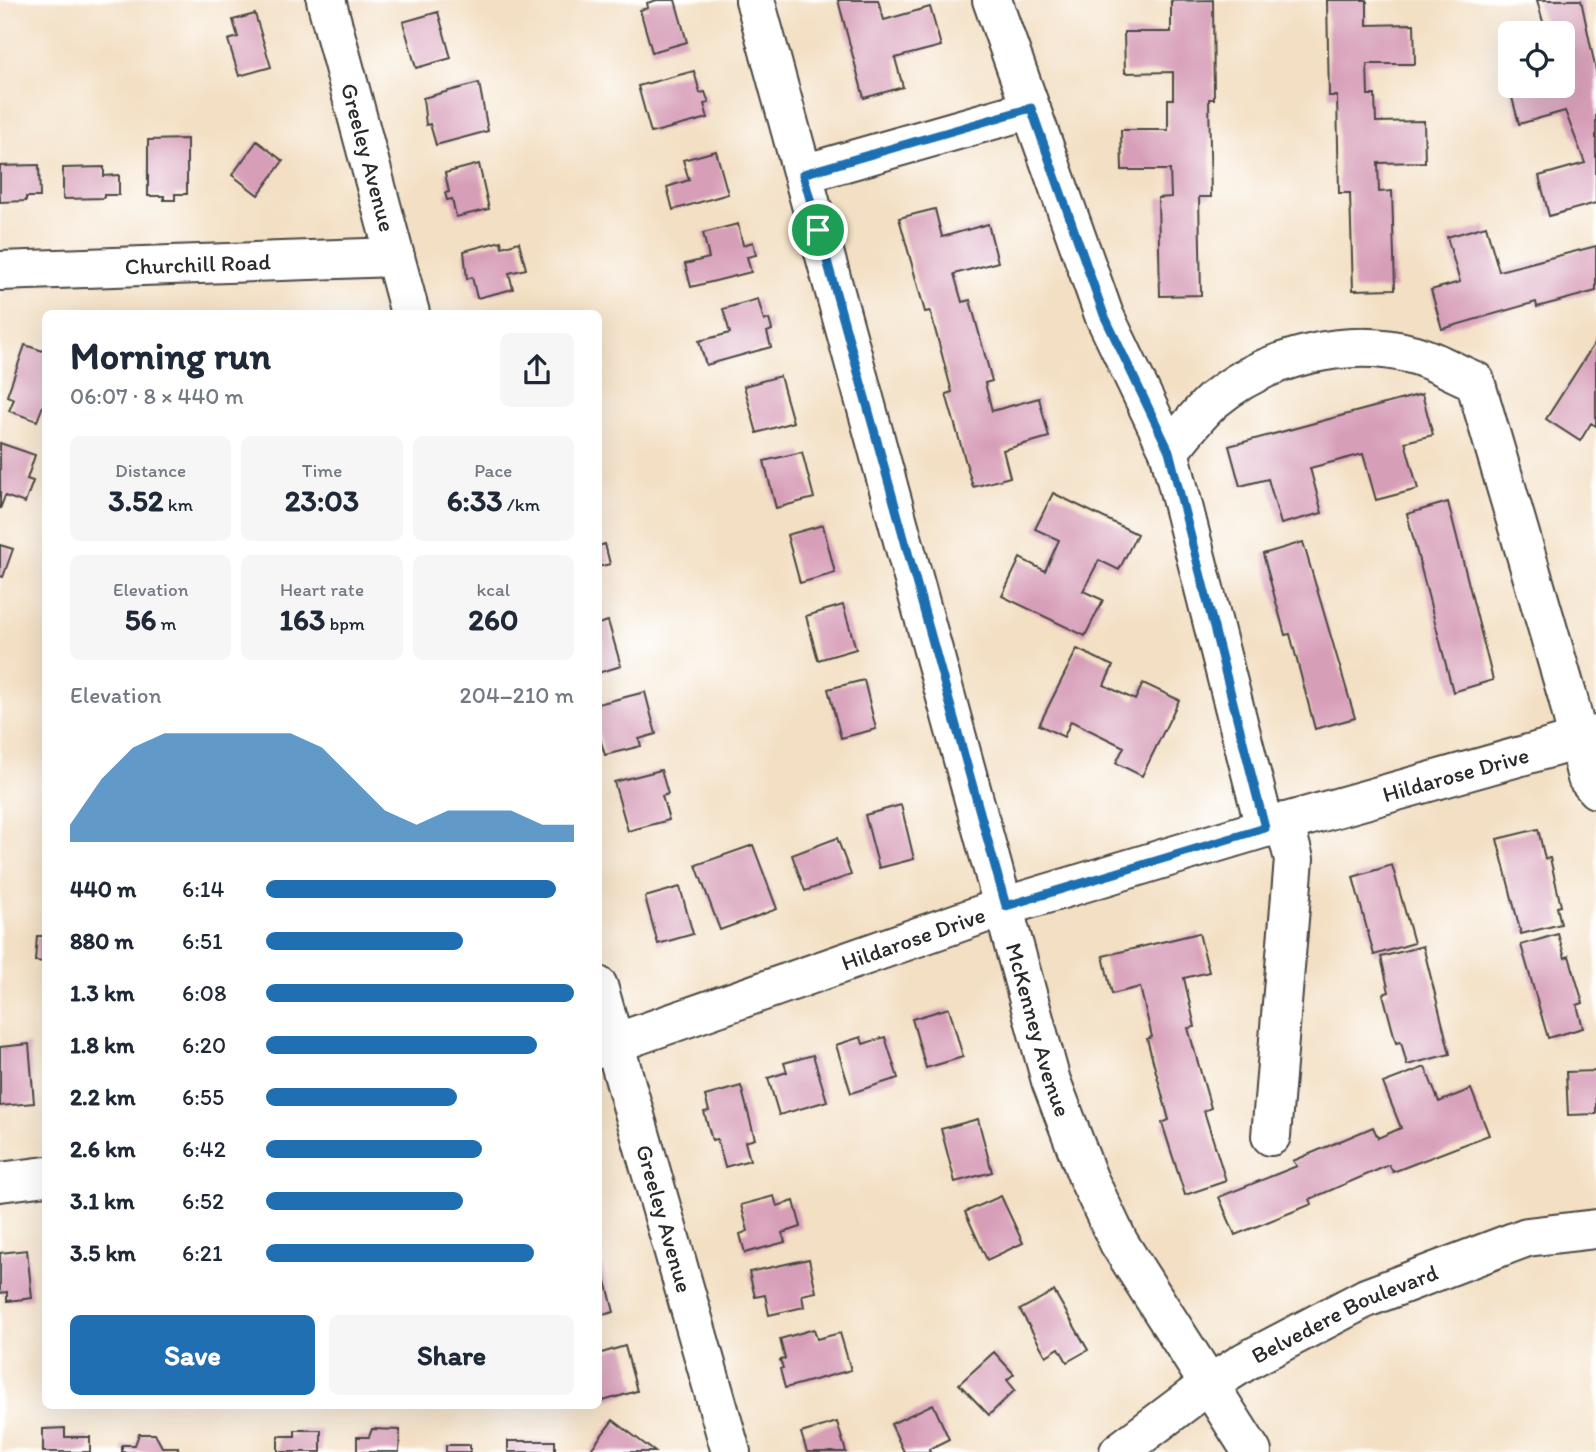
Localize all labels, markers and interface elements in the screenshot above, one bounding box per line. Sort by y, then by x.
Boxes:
map controls [1498,21,1575,98]
button: locate [1498,21,1575,98]
street label: Greeley Avenue [335,80,402,235]
pin [788,200,848,260]
icon: arrive [799,211,837,249]
street label: Churchill Road [124,247,272,281]
text: Morning run [70,333,271,379]
button: share [500,333,574,407]
text: 06:07 · 8 × 440 m [70,382,244,410]
text: Distance [115,459,186,482]
text: Time [302,459,342,482]
text: Pace [474,459,512,482]
text: 3.52 [108,482,164,519]
text: 23:03 [285,482,359,519]
text: 6:33 [447,482,503,519]
text: km [164,493,193,516]
text: /km [503,493,540,516]
text: Elevation [113,578,188,601]
text: Heart rate [280,578,364,601]
text: kcal [476,578,510,601]
text: 56 [125,601,156,638]
text: 163 [279,601,325,638]
text: 260 [468,601,518,638]
text: m [156,612,177,635]
text: bpm [325,612,365,635]
text: Elevation [70,681,161,709]
text: 204–210 m [460,681,574,709]
street label: Hildarose Drive [1379,741,1532,808]
text: 440 m [70,875,136,903]
text: 6:14 [182,875,224,903]
street label: Hildarose Drive [837,900,989,977]
text: 880 m [70,927,134,955]
text: 6:51 [182,927,223,955]
street label: McKenney Avenue [1000,940,1077,1121]
text: 1.3 km [70,979,134,1007]
text: 6:08 [182,979,227,1007]
text: 1.8 km [70,1031,135,1059]
text: 6:20 [182,1031,226,1059]
text: 2.2 km [70,1083,135,1111]
text: 6:55 [182,1083,224,1111]
text: 2.6 km [70,1135,136,1163]
text: 6:42 [182,1135,226,1163]
street label: Greeley Avenue [630,1141,699,1296]
text: 3.1 km [70,1187,134,1215]
text: 6:52 [182,1187,224,1215]
text: 3.5 km [70,1239,136,1267]
text: 6:21 [182,1239,223,1267]
street label: Belvedere Boulevard [1247,1258,1442,1370]
button: Save [70,1315,315,1395]
button: Share [329,1315,574,1395]

